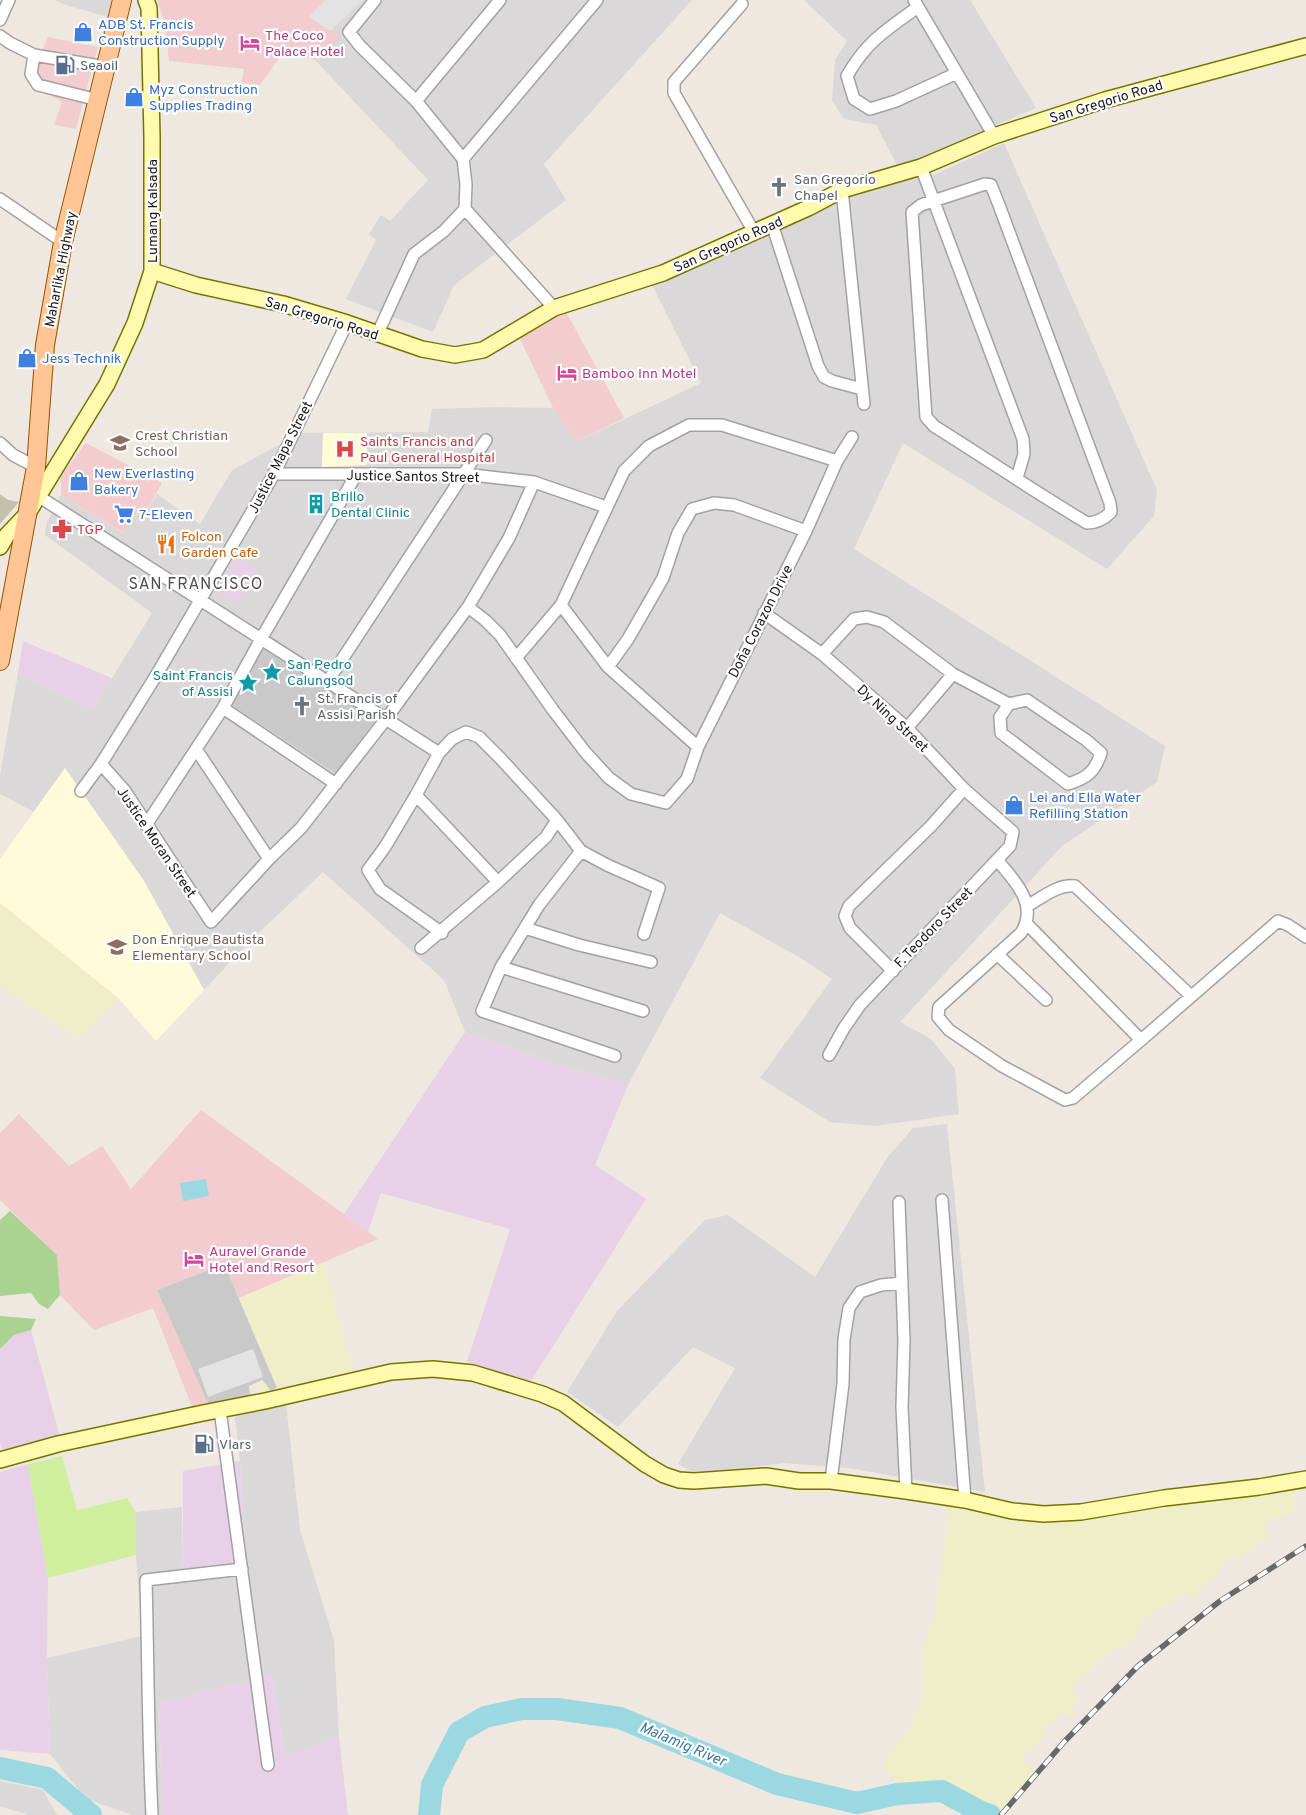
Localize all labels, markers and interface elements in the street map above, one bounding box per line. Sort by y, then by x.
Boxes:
place label: ADB St. Francis Construction Supply [98,17,225,50]
shop icon: ADB St. Francis Construction Supply [72,21,94,43]
place label: The Coco Palace Hotel [265,28,344,61]
hotel icon: The Coco Palace Hotel [239,32,261,54]
fuel station icon: Seaoil [54,54,76,76]
place label: Seaoil [80,58,118,75]
street label: San Gregorio Road [1048,77,1165,128]
place label: Myz Construction Supplies Trading [149,82,258,115]
shop icon: Myz Construction Supplies Trading [123,86,145,108]
street label: Lumang Kalsada [145,159,162,263]
place label: San Gregorio Chapel [794,172,876,205]
church icon: San Gregorio Chapel [768,176,790,198]
street label: Maharlika Highway [42,210,81,329]
street label: San Gregorio Road [671,214,786,277]
street label: San Gregorio Road [263,294,380,345]
shop icon: Jess Technik [16,347,38,369]
place label: Jess Technik [42,351,122,368]
hotel icon: Bamboo Inn Motel [556,362,578,384]
place label: Bamboo Inn Motel [582,366,696,383]
street label: Justice Mapa Street [246,399,317,517]
place label: Crest Christian School [135,428,228,461]
school or university icon: Crest Christian School [109,432,131,454]
place label: Saints Francis and Paul General Hospital [360,434,495,467]
hospital icon: Saints Francis and Paul General Hospital [334,438,356,460]
place label: New Everlasting Bakery [94,466,194,499]
street label: Justice Santos Street [346,468,480,487]
shop icon: New Everlasting Bakery [68,470,90,492]
place label: Brillo Dental Clinic [331,489,410,522]
building icon: Brillo Dental Clinic [305,493,327,515]
supermarket icon: 7-Eleven [113,503,135,525]
place label: 7-Eleven [139,507,193,524]
pharmacy icon: TGP [51,518,73,540]
place label: TGP [77,522,103,539]
place label: Folcon Garden Cafe [181,529,258,562]
restaurant icon: Folcon Garden Cafe [155,533,177,555]
street label: Doña Corazon Drive [726,562,797,681]
district label: SAN FRANCISCO [129,575,263,595]
place label: San Pedro Calungsod [287,657,353,690]
place icon: San Pedro Calungsod [261,661,283,683]
place label: Saint Francis of Assisi [153,668,233,701]
place icon: Saint Francis of Assisi [237,672,259,694]
street label: Dy Ning Street [853,682,931,756]
place label: St. Francis of Assisi Parish [317,691,397,724]
church icon: St. Francis of Assisi Parish [291,695,313,717]
street label: Justice Moran Street [112,784,199,901]
place label: Lei and Ella Water Refilling Station [1029,790,1141,823]
shop icon: Lei and Ella Water Refilling Station [1003,794,1025,816]
street label: F. Teodoro Street [891,884,977,972]
place label: Don Enrique Bautista Elementary School [132,932,264,965]
school or university icon: Don Enrique Bautista Elementary School [106,936,128,958]
place label: Auravel Grande Hotel and Resort [209,1244,314,1277]
hotel icon: Auravel Grande Hotel and Resort [183,1248,205,1270]
fuel station icon: Vlars [193,1433,215,1455]
place label: Vlars [219,1437,251,1454]
water label: Malamig River [636,1719,730,1773]

